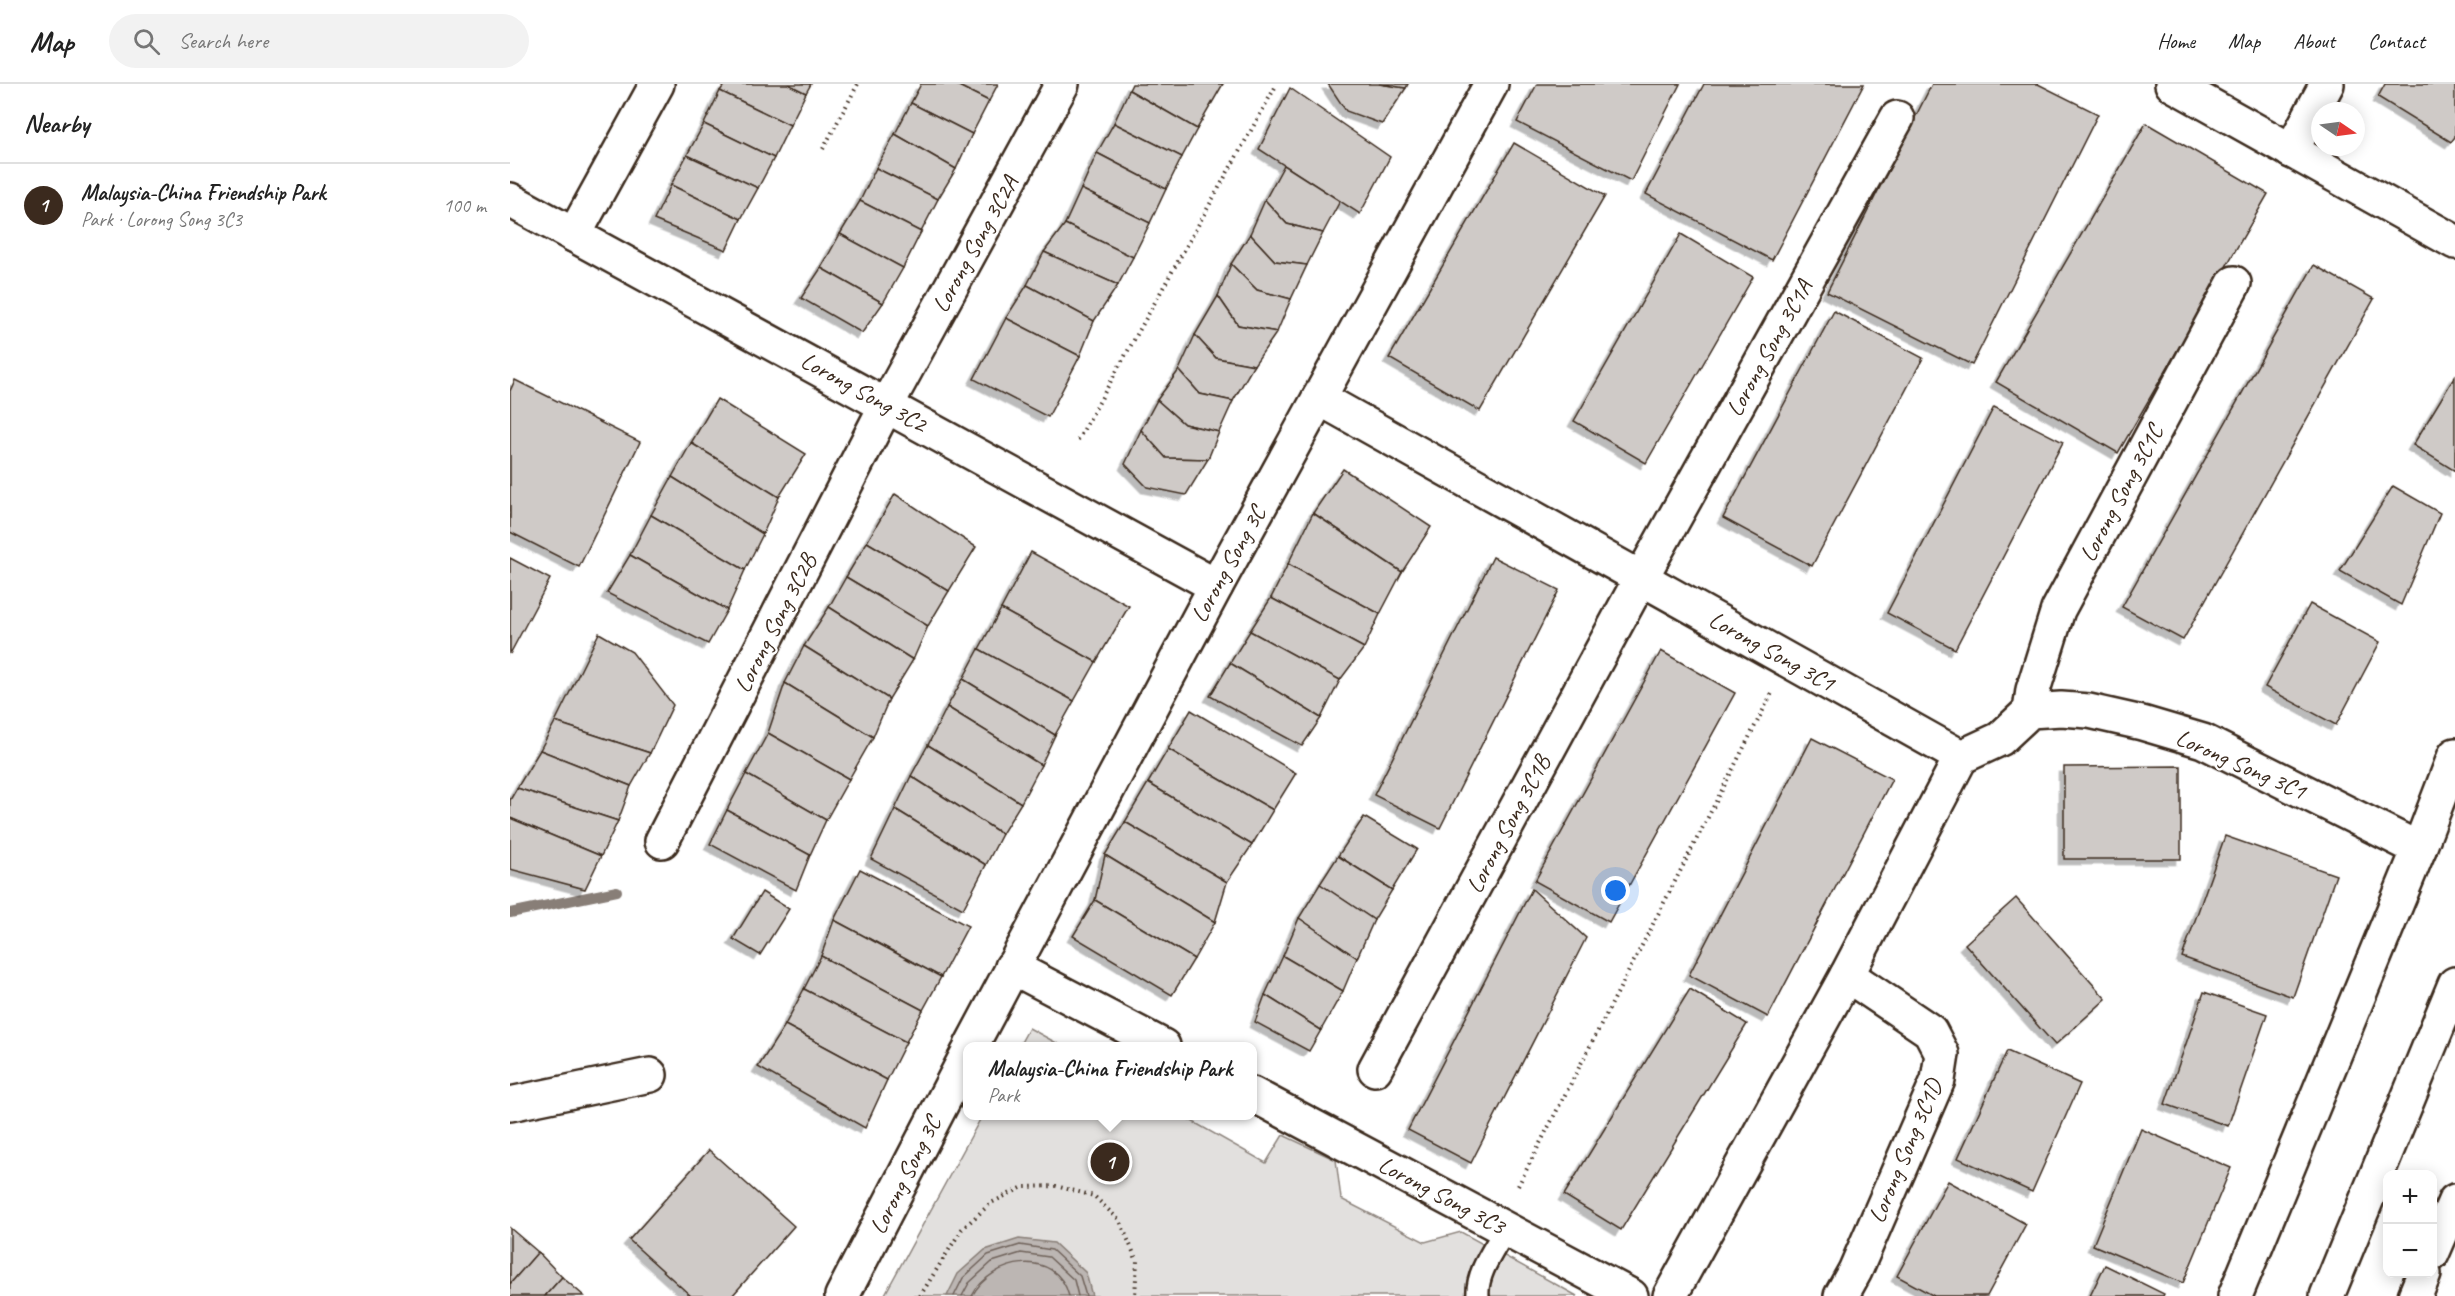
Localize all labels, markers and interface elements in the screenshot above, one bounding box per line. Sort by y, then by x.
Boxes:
search box [109,14,529,68]
text: Map [30,24,73,59]
icon: search [130,25,163,58]
text: Search here [178,27,268,55]
text: Home [2157,28,2195,54]
text: Map [2228,28,2260,54]
text: About [2293,28,2335,54]
text: Contact [2368,28,2425,54]
north arrow [2311,102,2365,156]
text: Nearby [24,107,89,140]
street label: Lorong Song 3C2A [925,170,1025,317]
text: Malaysia-China Friendship Park [81,179,326,207]
text: 1 [39,193,48,218]
text: 100 m [443,193,486,218]
text: Park · Lorong Song 3C3 [81,207,242,232]
street label: Lorong Song 3C1A [1719,274,1819,421]
street label: Lorong Song 3C2 [796,345,934,440]
street label: Lorong Song 3C1C [2072,417,2171,566]
street label: Lorong Song 3C [1184,498,1274,627]
street label: Lorong Song 3C2B [727,547,823,697]
street label: Lorong Song 3C1 [1704,604,1841,698]
street label: Lorong Song 3C1 [2171,722,2312,806]
street label: Lorong Song 3C1B [1459,749,1558,898]
your location [1601,876,1630,905]
popup [963,1042,1257,1120]
text: Malaysia-China Friendship Park [988,1055,1232,1083]
street label: Lorong Song 3C1D [1861,1073,1950,1227]
text: Park [988,1083,1019,1108]
street label: Lorong Song 3C [863,1109,949,1239]
pin: 1 [1090,1140,1130,1184]
street label: Lorong Song 3C3 [1374,1149,1512,1242]
map controls [2383,1170,2437,1278]
button: + [2383,1170,2437,1224]
button: − [2383,1224,2437,1278]

